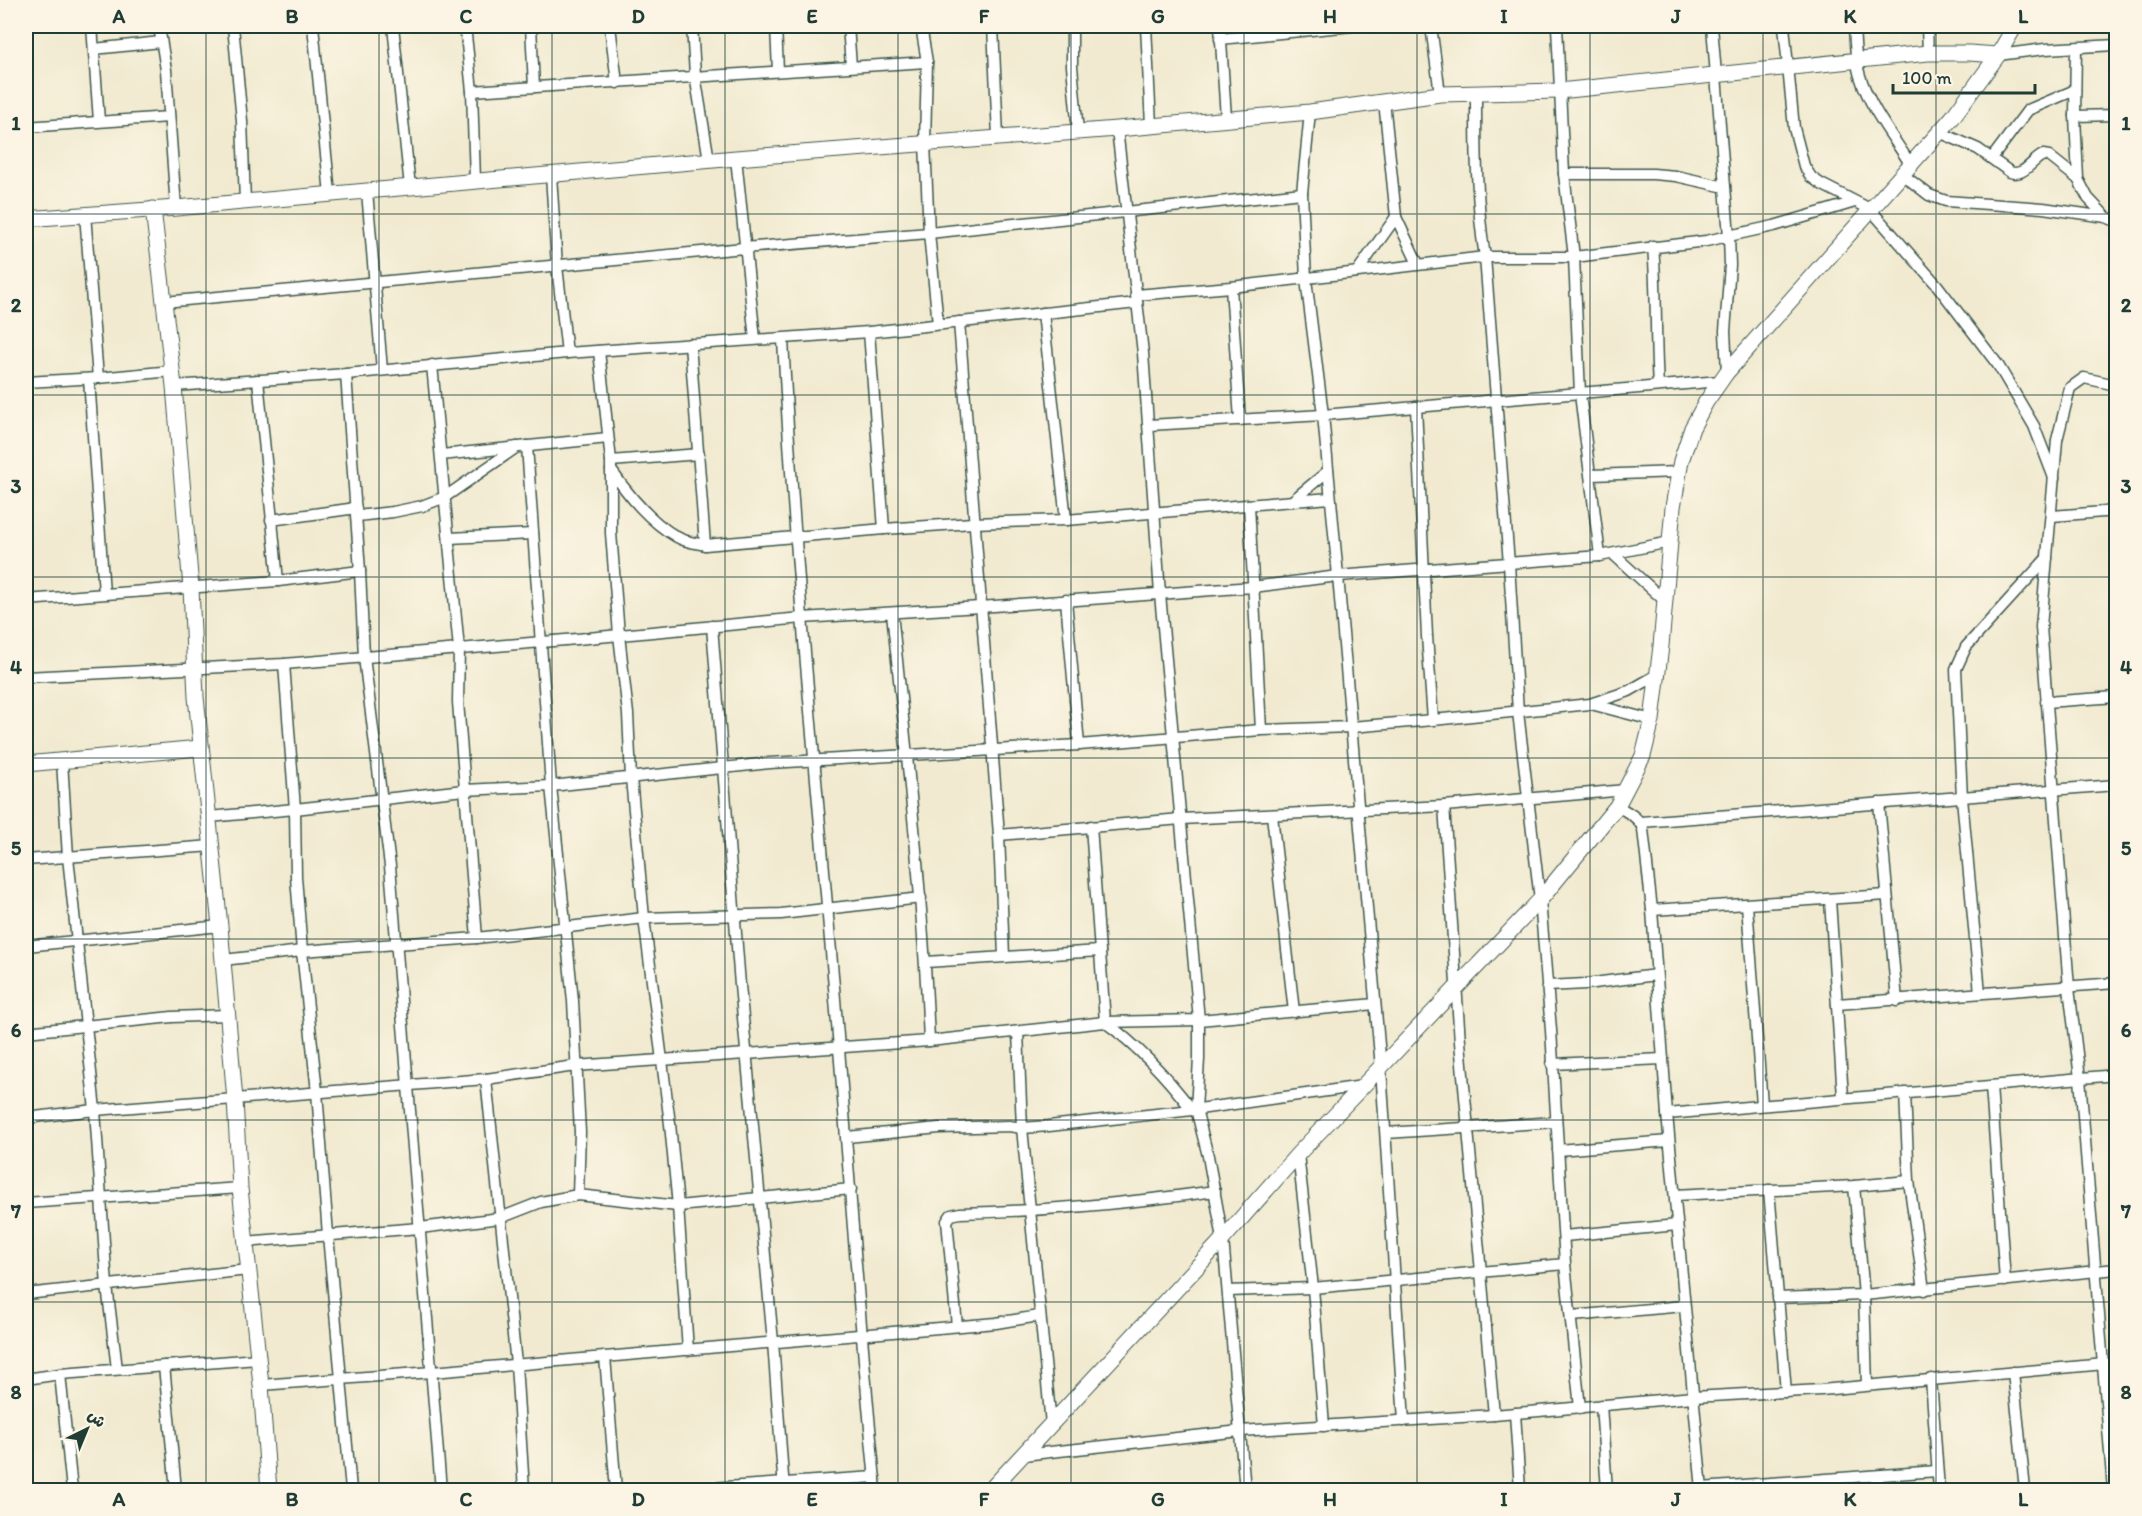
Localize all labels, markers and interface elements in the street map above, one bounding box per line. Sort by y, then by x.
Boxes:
text: A [112,4,126,28]
text: B [286,4,299,28]
text: C [460,4,473,28]
text: D [631,4,645,28]
text: E [806,4,818,28]
text: F [979,4,990,28]
text: G [1151,4,1165,28]
text: H [1323,4,1337,28]
text: I [1500,4,1508,28]
text: J [1670,4,1681,28]
text: K [1844,4,1858,28]
text: L [2018,4,2029,28]
scale bar [1893,57,2036,95]
text: 100 m [1902,67,1952,89]
text: 1 [11,111,21,135]
text: 1 [2121,111,2131,135]
text: 2 [11,293,22,317]
text: 2 [2121,293,2132,317]
text: 3 [11,474,22,498]
text: 3 [2121,474,2132,498]
text: 4 [10,655,22,679]
text: 4 [2120,655,2132,679]
text: 5 [11,836,22,860]
text: 5 [2121,836,2132,860]
text: 6 [11,1018,22,1042]
text: 6 [2121,1018,2132,1042]
text: 7 [10,1199,21,1223]
text: 7 [2120,1199,2131,1223]
text: 8 [11,1380,22,1404]
text: 8 [2121,1380,2132,1404]
north arrow [57,1399,117,1459]
text: ش [84,1405,110,1431]
text: A [112,1487,126,1511]
text: B [286,1487,299,1511]
text: C [460,1487,473,1511]
text: D [631,1487,645,1511]
text: E [806,1487,818,1511]
text: F [979,1487,990,1511]
text: G [1151,1487,1165,1511]
text: H [1323,1487,1337,1511]
text: I [1500,1487,1508,1511]
text: J [1670,1487,1681,1511]
text: K [1844,1487,1858,1511]
text: L [2018,1487,2029,1511]

